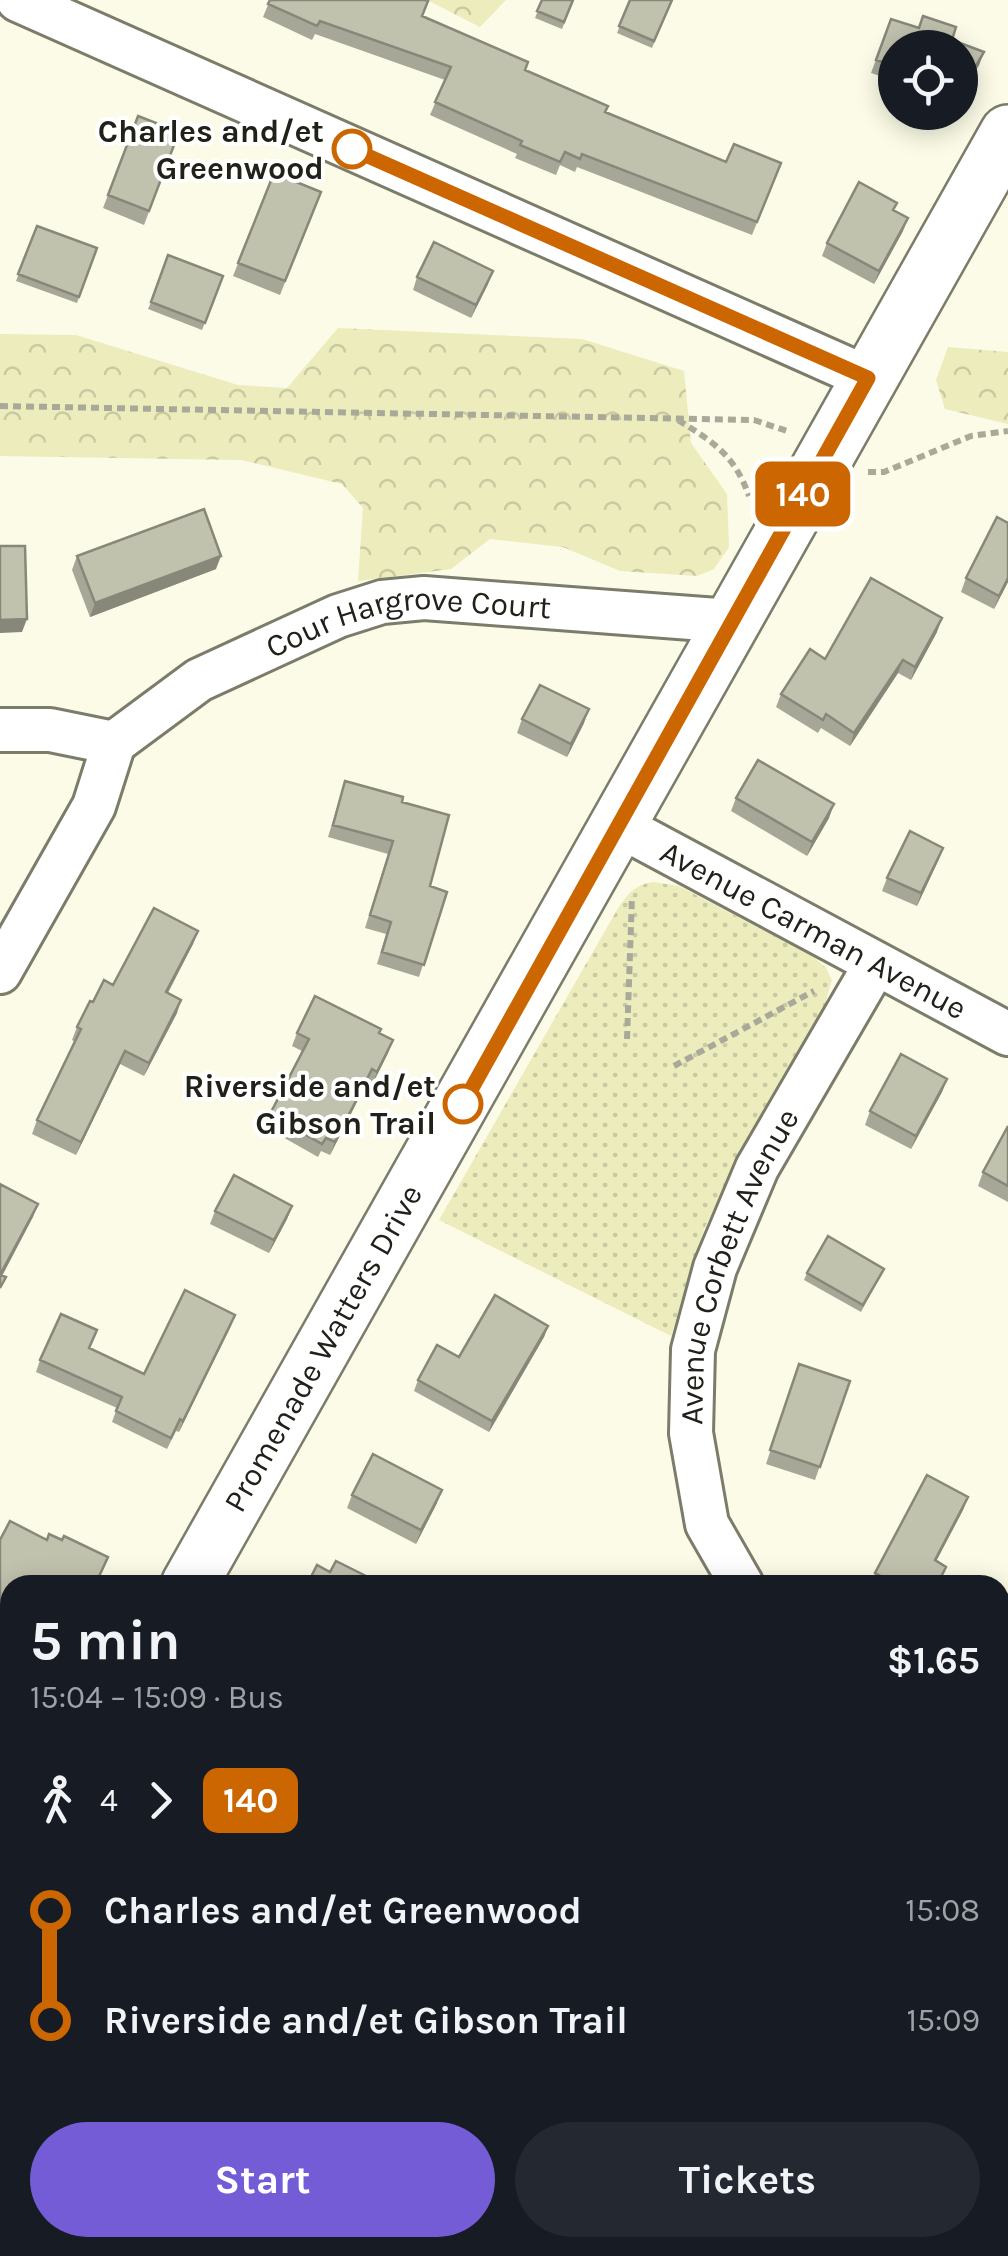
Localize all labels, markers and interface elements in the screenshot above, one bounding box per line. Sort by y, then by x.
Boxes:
map controls [878,30,978,130]
button: locate [878,30,978,130]
place label: Charles and/et Greenwood [98,113,324,187]
marker: Charles and/et Greenwood [333,130,371,168]
line badge: 140 [746,462,860,526]
text: 140 [775,474,831,515]
street label: Cour Hargrove Court [260,579,552,665]
street label: Avenue Carman Avenue [654,833,973,1027]
place label: Riverside and/et Gibson Trail [184,1068,436,1142]
marker: Riverside and/et Gibson Trail [444,1085,482,1123]
street label: Avenue Corbett Avenue [673,1102,806,1425]
street label: Promenade Watters Drive [216,1178,430,1518]
text: 5 min [30,1609,180,1673]
text: $1.65 [887,1638,980,1683]
text: 15:04 – 15:09 · Bus [30,1679,284,1716]
icon: walk [30,1773,85,1828]
icon: forward [133,1773,188,1828]
text: 140 [223,1780,278,1821]
text: 4 [100,1782,118,1819]
text: Charles and/et Greenwood [104,1888,582,1933]
text: 15:08 [905,1892,980,1929]
text: Riverside and/et Gibson Trail [104,1998,628,2043]
text: 15:09 [906,2002,980,2039]
button: Start [30,2122,495,2237]
button: Tickets [515,2122,980,2237]

